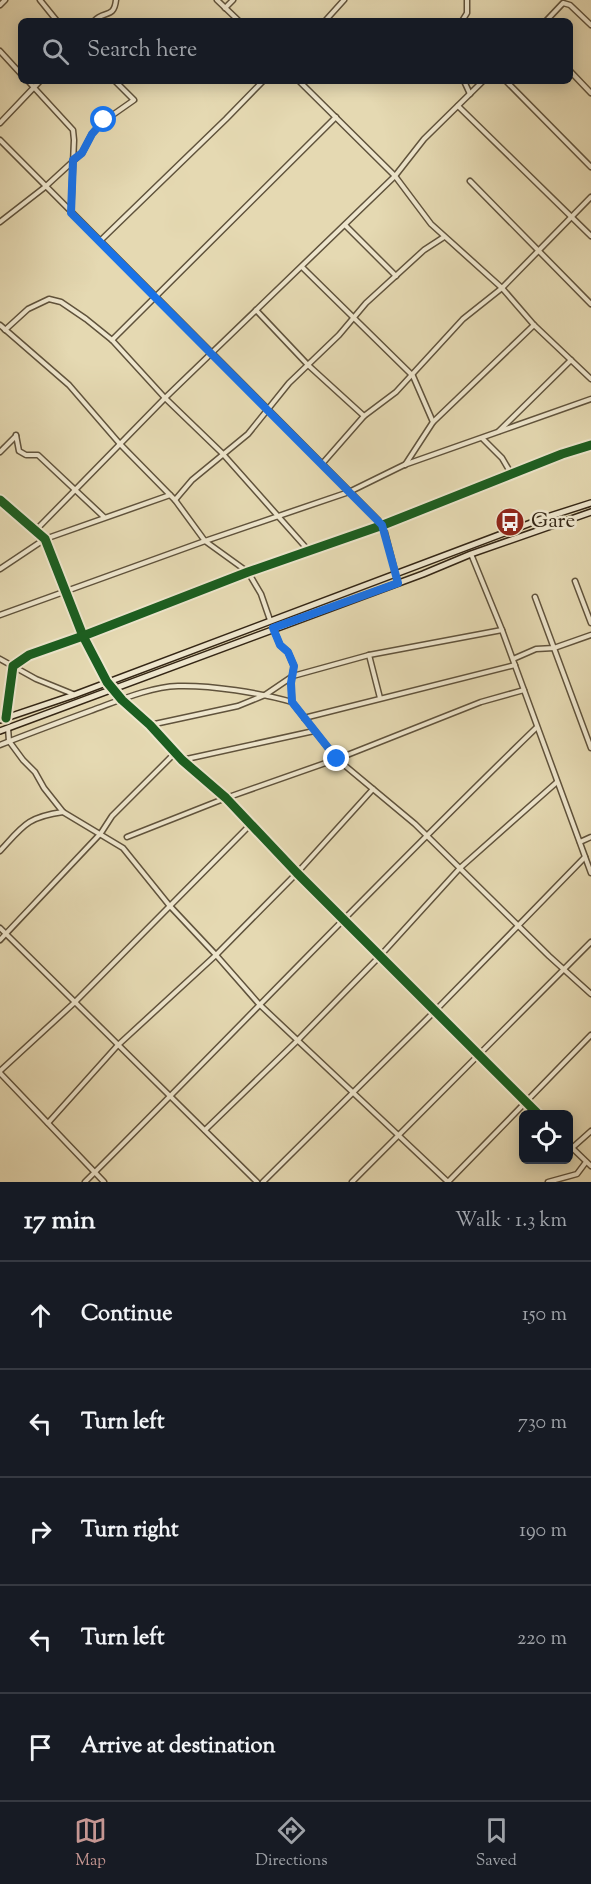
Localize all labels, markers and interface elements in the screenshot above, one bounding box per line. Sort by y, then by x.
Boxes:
search box [18,18,573,84]
icon: search [39,35,72,68]
text: Search here [87,35,197,67]
route start [90,106,116,132]
bus stop icon: Gare [494,506,526,538]
place label: Gare [531,507,575,537]
route end [323,745,349,771]
map controls [519,1110,573,1164]
button: locate [519,1110,573,1164]
text: 17 min [24,1203,96,1240]
text: Walk · 1.3 km [455,1207,567,1236]
icon: ahead [24,1299,57,1332]
text: Continue [81,1299,172,1331]
text: 150 m [522,1301,567,1330]
icon: left [24,1407,57,1440]
text: Turn left [81,1407,164,1439]
text: 730 m [518,1409,567,1438]
icon: right [24,1515,57,1548]
text: Turn right [81,1515,178,1547]
text: 190 m [519,1517,567,1546]
icon: left [24,1623,57,1656]
text: Turn left [81,1623,164,1655]
text: 220 m [517,1625,567,1654]
icon: arrive [24,1731,57,1764]
text: Arrive at destination [81,1731,276,1763]
tab: Map [74,1814,107,1873]
tab: Directions [255,1814,328,1873]
tab: Saved [476,1814,517,1873]

